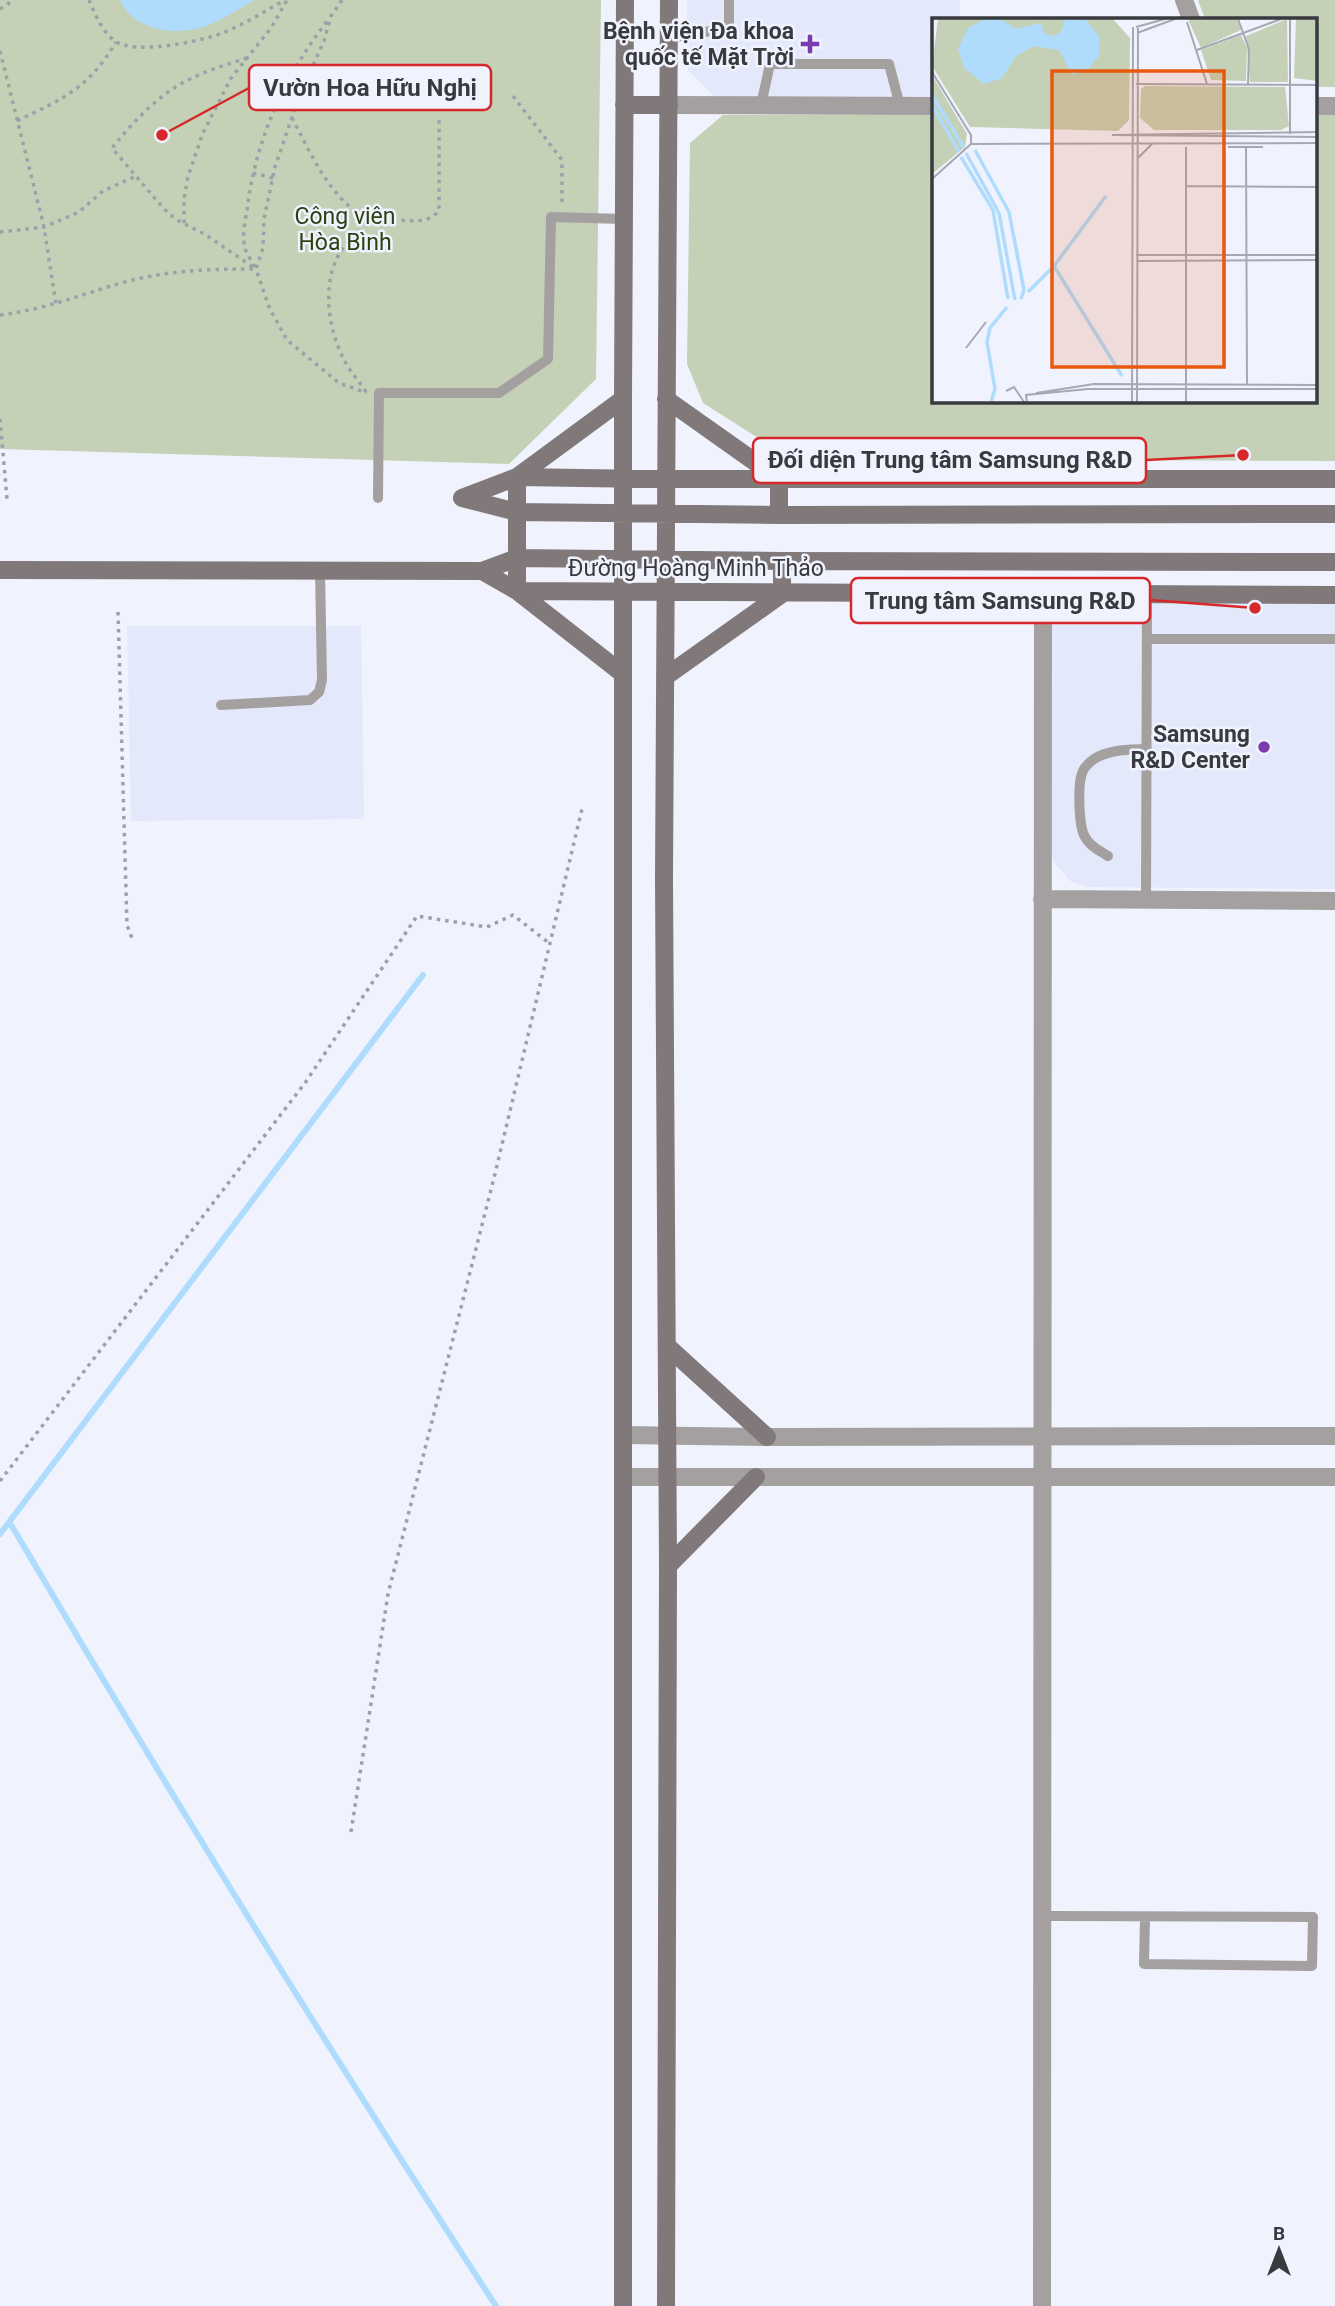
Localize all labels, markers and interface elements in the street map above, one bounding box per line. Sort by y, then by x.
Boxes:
place label: Bệnh viện Đa khoa quốc tế Mặt Trời [603,18,794,71]
inset map [932,18,1318,402]
marker: Bệnh viện Đa khoa quốc tế Mặt Trời [800,34,820,54]
callout: Vườn Hoa Hữu Nghị [249,65,491,110]
text: Vườn Hoa Hữu Nghị [263,74,477,102]
park label: Công viên Hòa Bình [294,203,396,256]
callout: Đối diện Trung tâm Samsung R&D [753,438,1146,483]
text: Đối diện Trung tâm Samsung R&D [768,446,1132,474]
street label: Đường Hoàng Minh Thảo [568,555,824,582]
callout: Trung tâm Samsung R&D [851,578,1150,623]
text: Trung tâm Samsung R&D [864,587,1136,615]
place label: Samsung R&D Center [1130,721,1251,774]
marker: Samsung R&D Center [1256,739,1272,755]
north arrow [1244,2215,1314,2285]
text: B [1273,2222,1285,2245]

